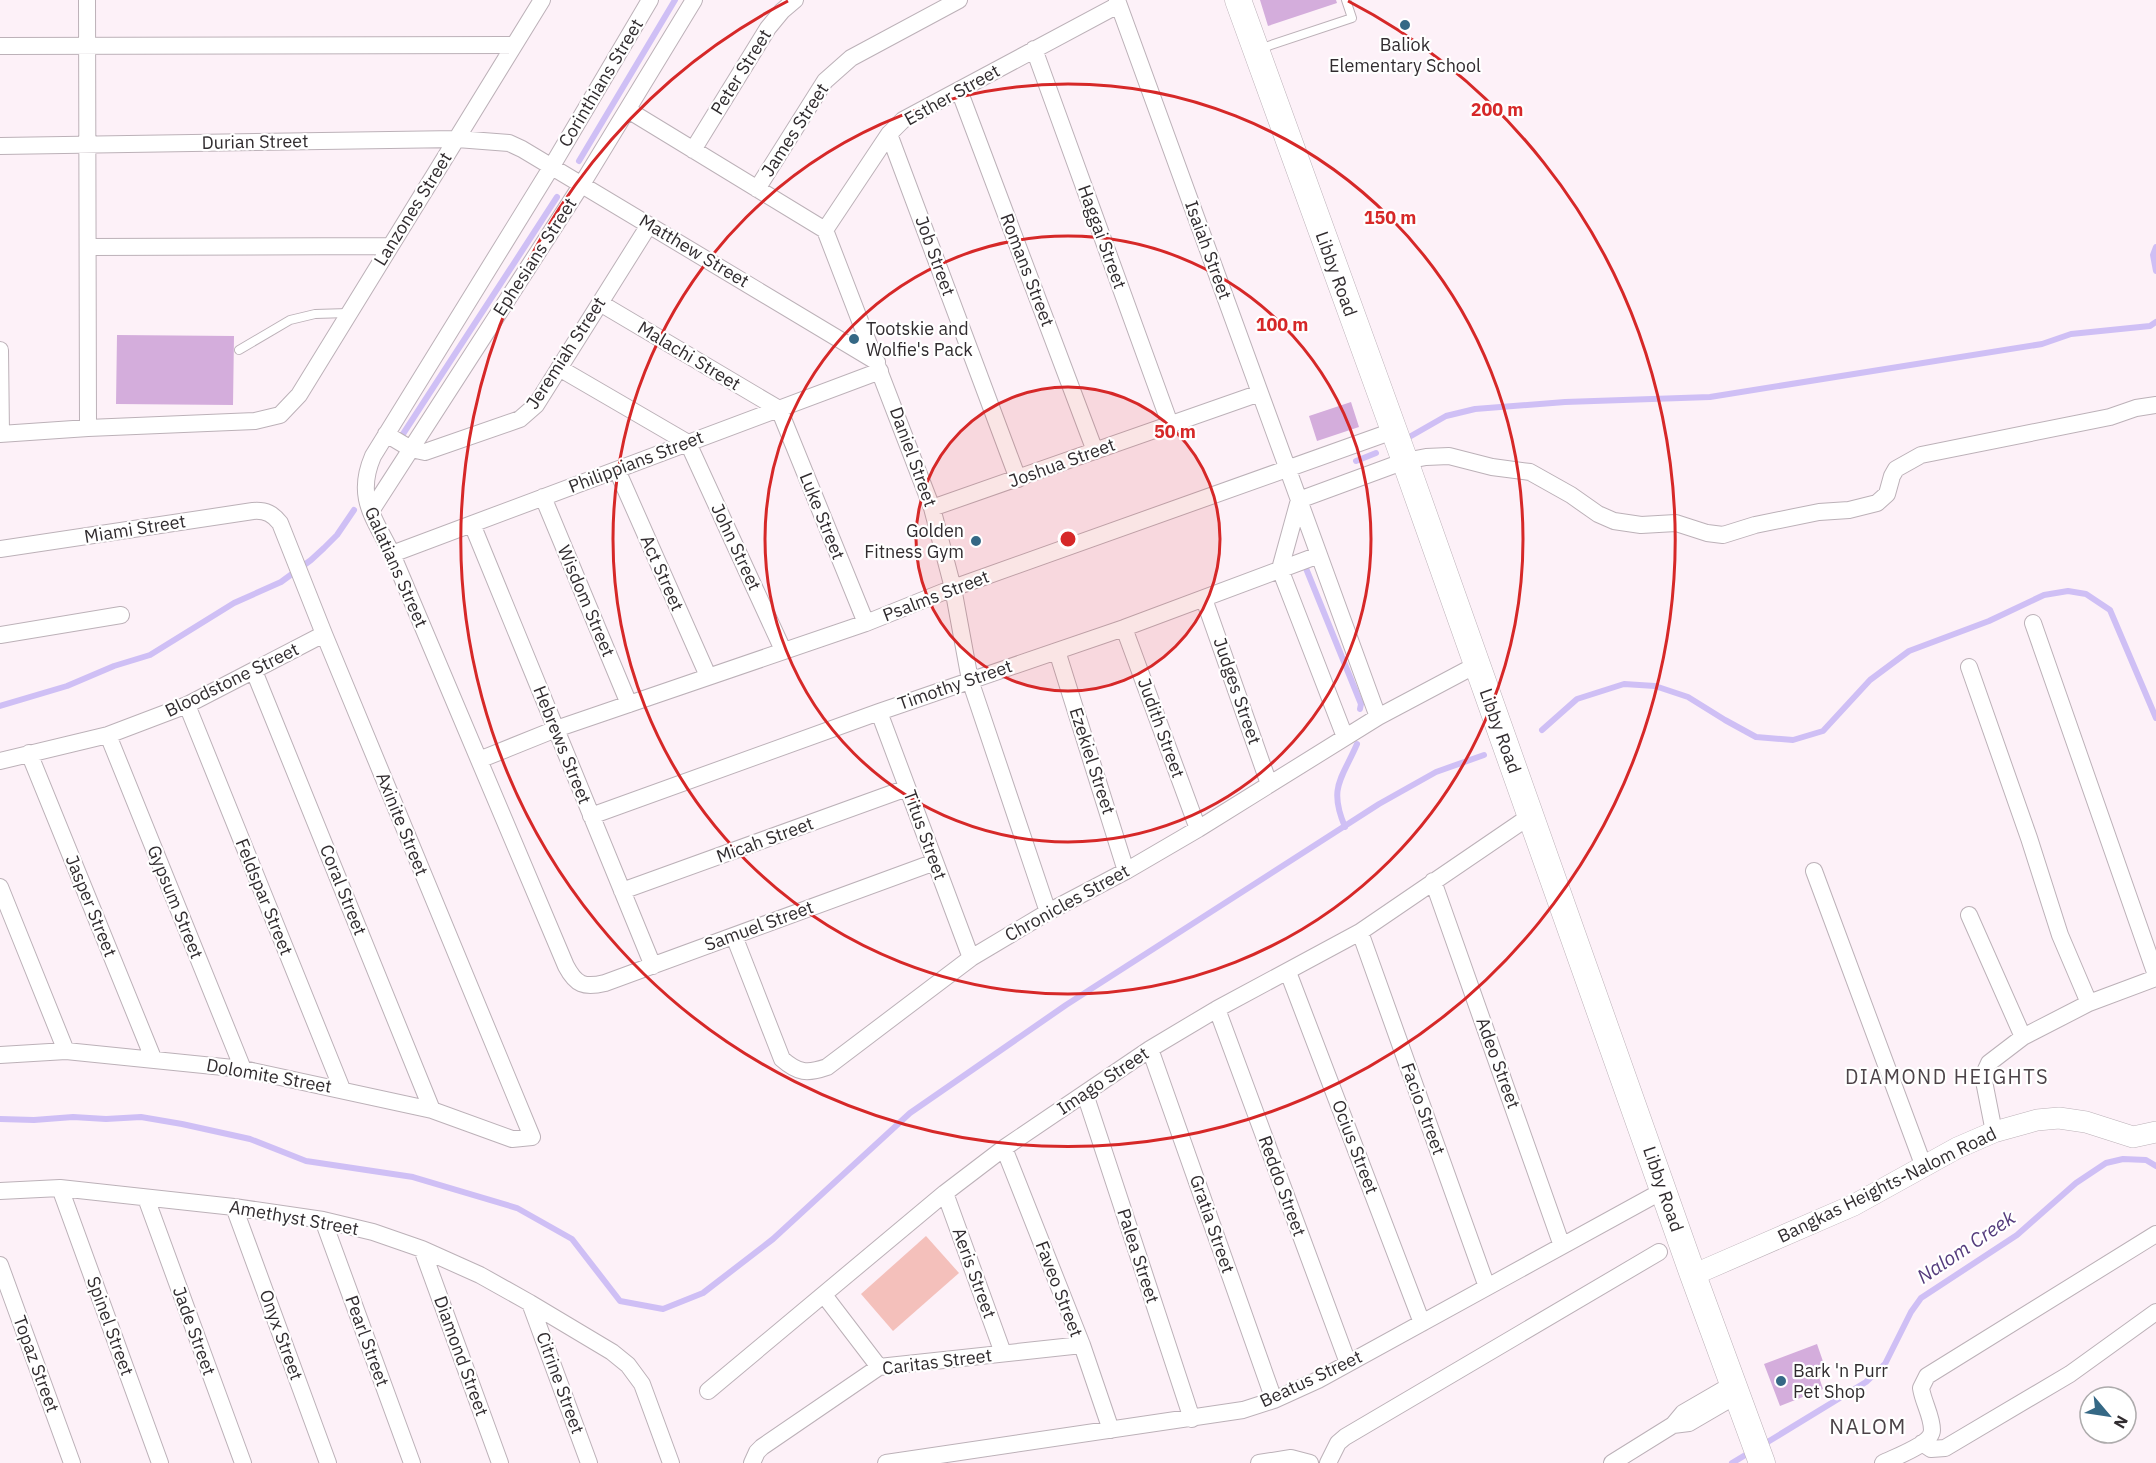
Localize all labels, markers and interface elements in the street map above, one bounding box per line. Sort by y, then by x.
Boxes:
street label: Corinthians Street [553,14,648,151]
marker: Baliok Elementary School [1398,18,1412,32]
street label: Peter Street [705,25,776,119]
place label: Baliok Elementary School [1329,33,1481,77]
street label: Esther Street [900,59,1004,130]
street label: James Street [756,79,833,181]
text: 200 m [1471,98,1523,121]
street label: Durian Street [201,129,309,154]
street label: Lanzones Street [368,148,457,270]
street label: Haggai Street [1073,182,1132,292]
street label: Ephesians Street [488,193,581,320]
street label: Isaiah Street [1180,197,1237,302]
text: 150 m [1364,206,1416,229]
street label: Matthew Street [635,209,753,292]
street label: Romans Street [995,210,1060,330]
street label: Job Street [910,213,961,299]
street label: Libby Road [1310,228,1362,320]
street label: Jeremiah Street [521,292,610,413]
text: 100 m [1256,313,1308,336]
street label: Malachi Street [634,316,745,395]
place label: Tootskie and Wolfie's Pack [866,317,973,361]
marker: Tootskie and Wolfie's Pack [847,332,861,346]
street label: Daniel Street [885,404,942,510]
text: 50 m [1154,420,1196,443]
street label: Philippians Street [565,425,707,498]
street label: Joshua Street [1005,433,1118,492]
street label: Luke Street [795,469,850,563]
street label: John Street [706,500,767,594]
street label: Galatians Street [360,503,433,631]
street label: Miami Street [82,509,187,548]
place label: Golden Fitness Gym [864,519,964,563]
centre of rings [1058,529,1078,549]
street label: Act Street [636,531,689,614]
marker: Golden Fitness Gym [969,534,983,548]
street label: Wisdom Street [553,541,620,660]
street label: Psalms Street [879,565,992,626]
street label: Judges Street [1208,634,1266,747]
street label: Bloodstone Street [161,637,302,722]
street label: Timothy Street [895,654,1015,715]
street label: Judith Street [1133,675,1190,781]
street label: Hebrews Street [528,682,597,807]
street label: Libby Road [1474,685,1526,777]
street label: Ezekiel Street [1064,705,1121,817]
street label: Axinite Street [371,769,434,879]
street label: Titus Street [899,787,952,883]
street label: Micah Street [713,811,817,868]
street label: Feldspar Street [231,835,298,959]
street label: Coral Street [315,841,372,939]
street label: Gypsum Street [142,842,209,962]
street label: Jasper Street [61,851,122,960]
street label: Chronicles Street [1000,859,1133,946]
street label: Samuel Street [701,895,817,956]
street label: Adeo Street [1471,1014,1526,1112]
street label: Imago Street [1053,1042,1153,1120]
street label: Dolomite Street [205,1053,334,1098]
street label: Facio Street [1396,1060,1451,1158]
district label: DIAMOND HEIGHTS [1845,1063,2049,1090]
street label: Ocius Street [1327,1097,1384,1197]
street label: Bangkas Heights-Nalom Road [1774,1121,2000,1248]
street label: Reddo Street [1254,1132,1311,1239]
street label: Libby Road [1638,1143,1689,1235]
street label: Gratia Street [1185,1172,1240,1276]
street label: Amethyst Street [228,1195,361,1240]
water label: Nalom Creek [1911,1203,2021,1289]
street label: Palea Street [1112,1206,1165,1306]
street label: Aeris Street [947,1224,1002,1321]
street label: Faveo Street [1031,1238,1088,1340]
street label: Spinel Street [82,1273,139,1379]
street label: Jade Street [168,1283,221,1378]
street label: Onyx Street [254,1286,308,1383]
street label: Pearl Street [340,1292,395,1389]
street label: Diamond Street [429,1293,494,1419]
street label: Topaz Street [8,1312,65,1415]
street label: Citrine Street [531,1329,590,1437]
street label: Caritas Street [881,1343,993,1380]
street label: Beatus Street [1256,1345,1366,1412]
place label: Bark 'n Purr Pet Shop [1793,1359,1888,1403]
marker: Bark 'n Purr Pet Shop [1774,1374,1788,1388]
north arrow [2078,1385,2138,1445]
district label: NALOM [1829,1412,1907,1440]
text: N [2110,1412,2133,1432]

